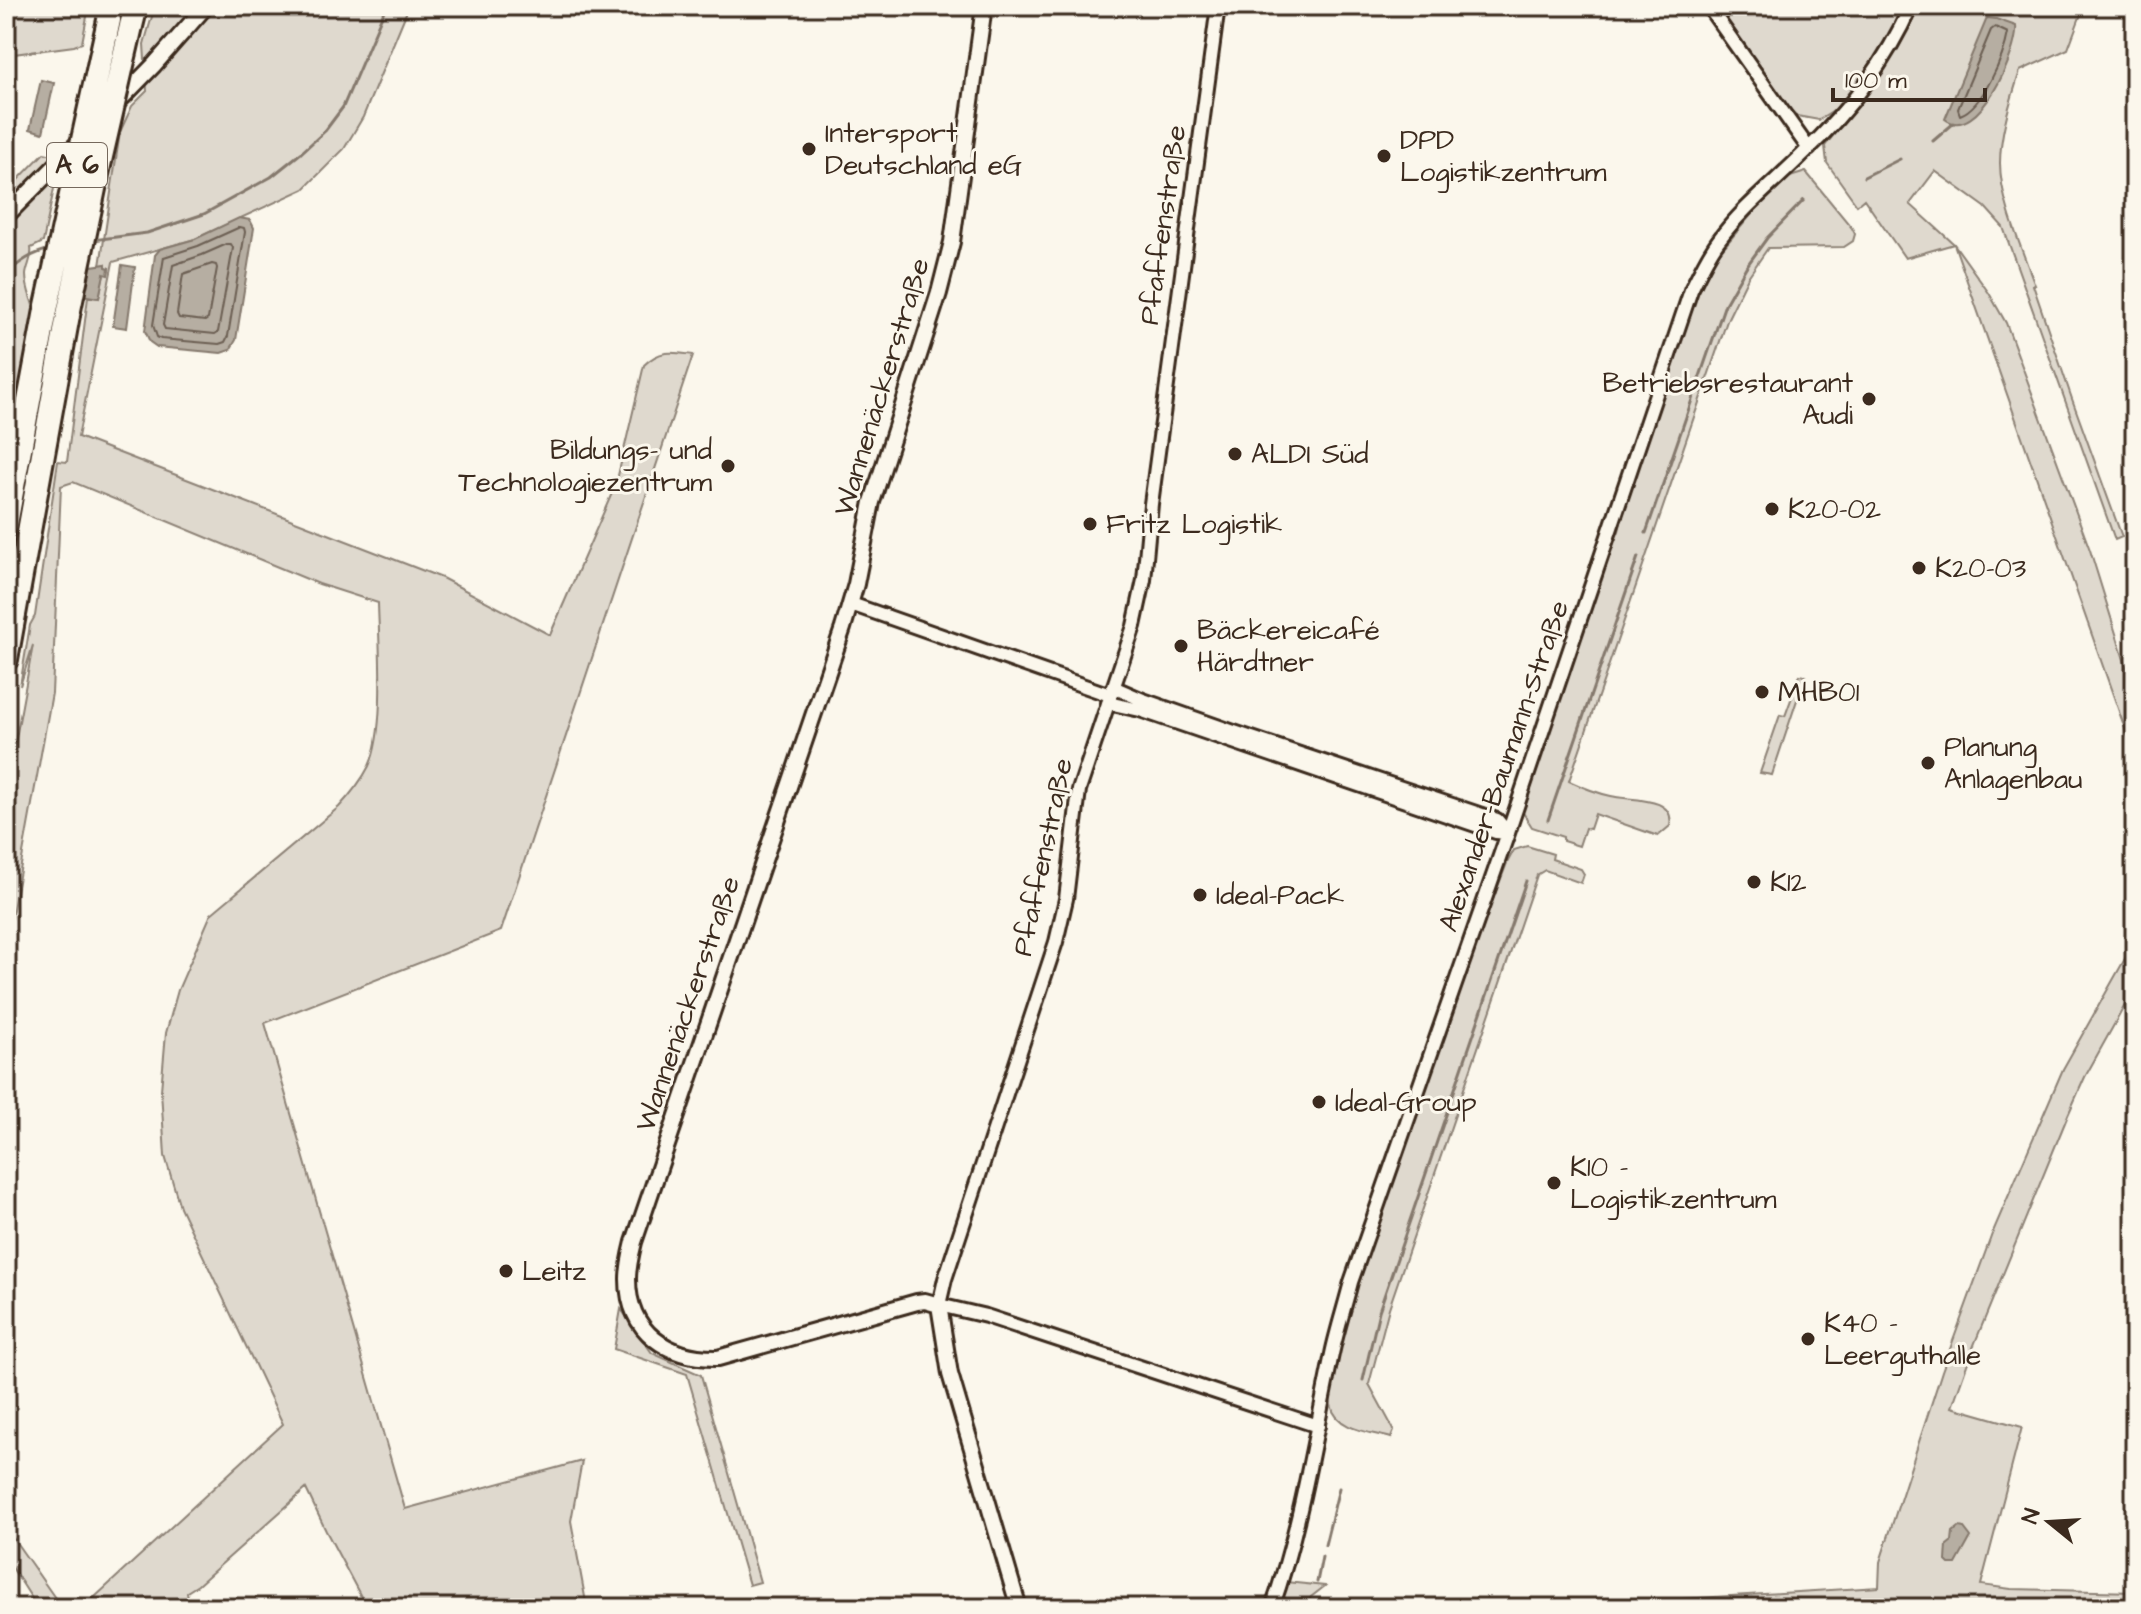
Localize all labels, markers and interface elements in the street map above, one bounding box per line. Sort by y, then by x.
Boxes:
scale bar [1833,52,1985,102]
text: 100 m [1845,64,1907,98]
place label: Intersport Deutschland eG [825,114,1022,185]
place label: DPD Logistikzentrum [1400,121,1607,193]
street label: Pfaffenstraße [1130,123,1196,327]
marker: Intersport Deutschland eG [800,140,818,158]
road number: A 6 [47,143,107,187]
marker: DPD Logistikzentrum [1375,147,1393,165]
street label: Wannenäckerstraße [824,253,940,521]
place label: Betriebsrestaurant Audi [1603,364,1854,435]
marker: Betriebsrestaurant Audi [1860,390,1878,408]
place label: Bildungs- und Technologiezentrum [458,431,712,503]
place label: ALDI Süd [1251,435,1369,474]
marker: ALDI Süd [1226,445,1244,463]
marker: Bildungs- und Technologiezentrum [719,457,737,475]
place label: K20-02 [1788,490,1881,529]
marker: K20-02 [1763,500,1781,518]
place label: Fritz Logistik [1106,505,1282,545]
marker: Fritz Logistik [1081,515,1099,533]
place label: K20-03 [1935,549,2026,588]
marker: K20-03 [1910,559,1928,577]
street label: Alexander-Baumann-Straße [1429,595,1579,937]
place label: Bäckereicafé Härdtner [1197,611,1380,682]
marker: Bäckereicafé Härdtner [1172,637,1190,655]
place label: MHB01 [1778,673,1860,712]
marker: MHB01 [1753,683,1771,701]
place label: Planung Anlagenbau [1944,728,2082,800]
marker: Planung Anlagenbau [1919,754,1937,772]
street label: Pfaffenstraße [1003,755,1083,959]
place label: K12 [1770,863,1807,902]
street label: Wannenäckerstraße [626,871,750,1137]
marker: K12 [1745,873,1763,891]
place label: Ideal-Pack [1216,876,1344,915]
marker: Ideal-Pack [1191,886,1209,904]
place label: Ideal-Group [1335,1083,1476,1122]
marker: Ideal-Group [1310,1093,1328,1111]
place label: K10 - Logistikzentrum [1570,1148,1777,1220]
marker: K10 - Logistikzentrum [1545,1174,1563,1192]
place label: Leitz [522,1252,586,1291]
marker: Leitz [497,1262,515,1280]
place label: K40 - Leerguthalle [1824,1304,1981,1376]
marker: K40 - Leerguthalle [1799,1330,1817,1348]
north arrow [2009,1482,2089,1562]
text: N [2015,1505,2048,1528]

